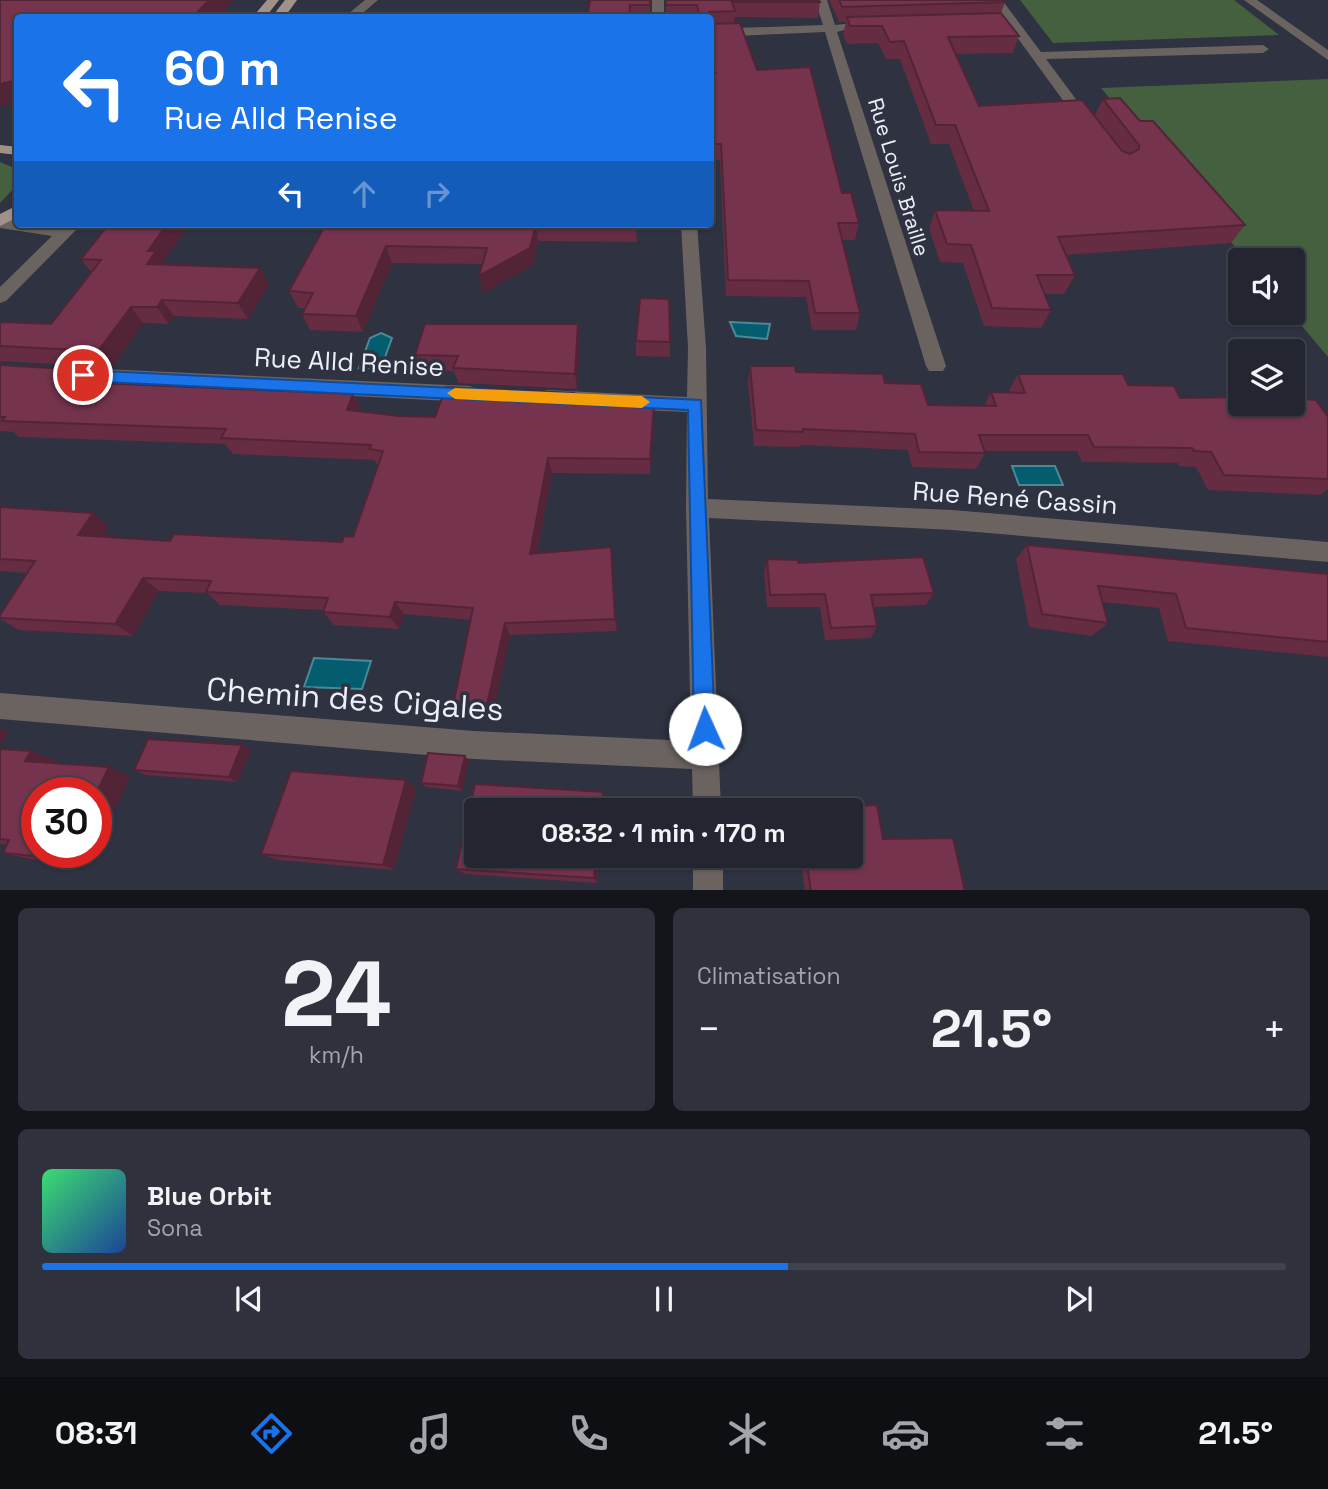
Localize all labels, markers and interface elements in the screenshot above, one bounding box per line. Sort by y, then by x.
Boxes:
text: 60 m [164,37,280,99]
icon: left [49,42,140,133]
street label: Rue Louis Braille [862,95,936,259]
text: Rue Alld Renise [164,98,398,138]
icon: left [272,175,310,213]
icon: ahead [345,175,383,213]
icon: right [418,175,456,213]
map controls [1228,248,1305,416]
button: sound [1228,248,1305,325]
button: layers [1228,339,1305,416]
street label: Rue Alld Renise [253,340,445,384]
pin [53,345,113,405]
icon: arrive [64,356,102,394]
street label: Rue René Cassin [911,474,1119,522]
street label: Chemin des Cigales [205,669,505,729]
position arrow [668,692,742,766]
speed limit sign: 30 [21,777,112,868]
text: 08:32 · 1 min · 170 m [541,816,786,850]
text: 24 [281,936,392,1053]
text: Climatisation [697,961,841,991]
text: 21.5° [931,996,1052,1062]
text: − [697,1005,721,1053]
text: + [1262,1005,1286,1053]
text: km/h [309,1040,364,1070]
text: Blue Orbit [147,1179,272,1213]
text: Sona [147,1213,203,1243]
icon: previous [230,1280,268,1318]
icon: pause [645,1280,683,1318]
icon: next [1060,1280,1098,1318]
icon: directions [247,1409,296,1458]
icon: music [406,1409,455,1458]
icon: phone [564,1409,613,1458]
icon: climate [723,1409,772,1458]
icon: car [881,1409,930,1458]
icon: filters [1040,1409,1089,1458]
text: 08:31 [55,1413,138,1453]
text: 21.5° [1198,1413,1273,1453]

